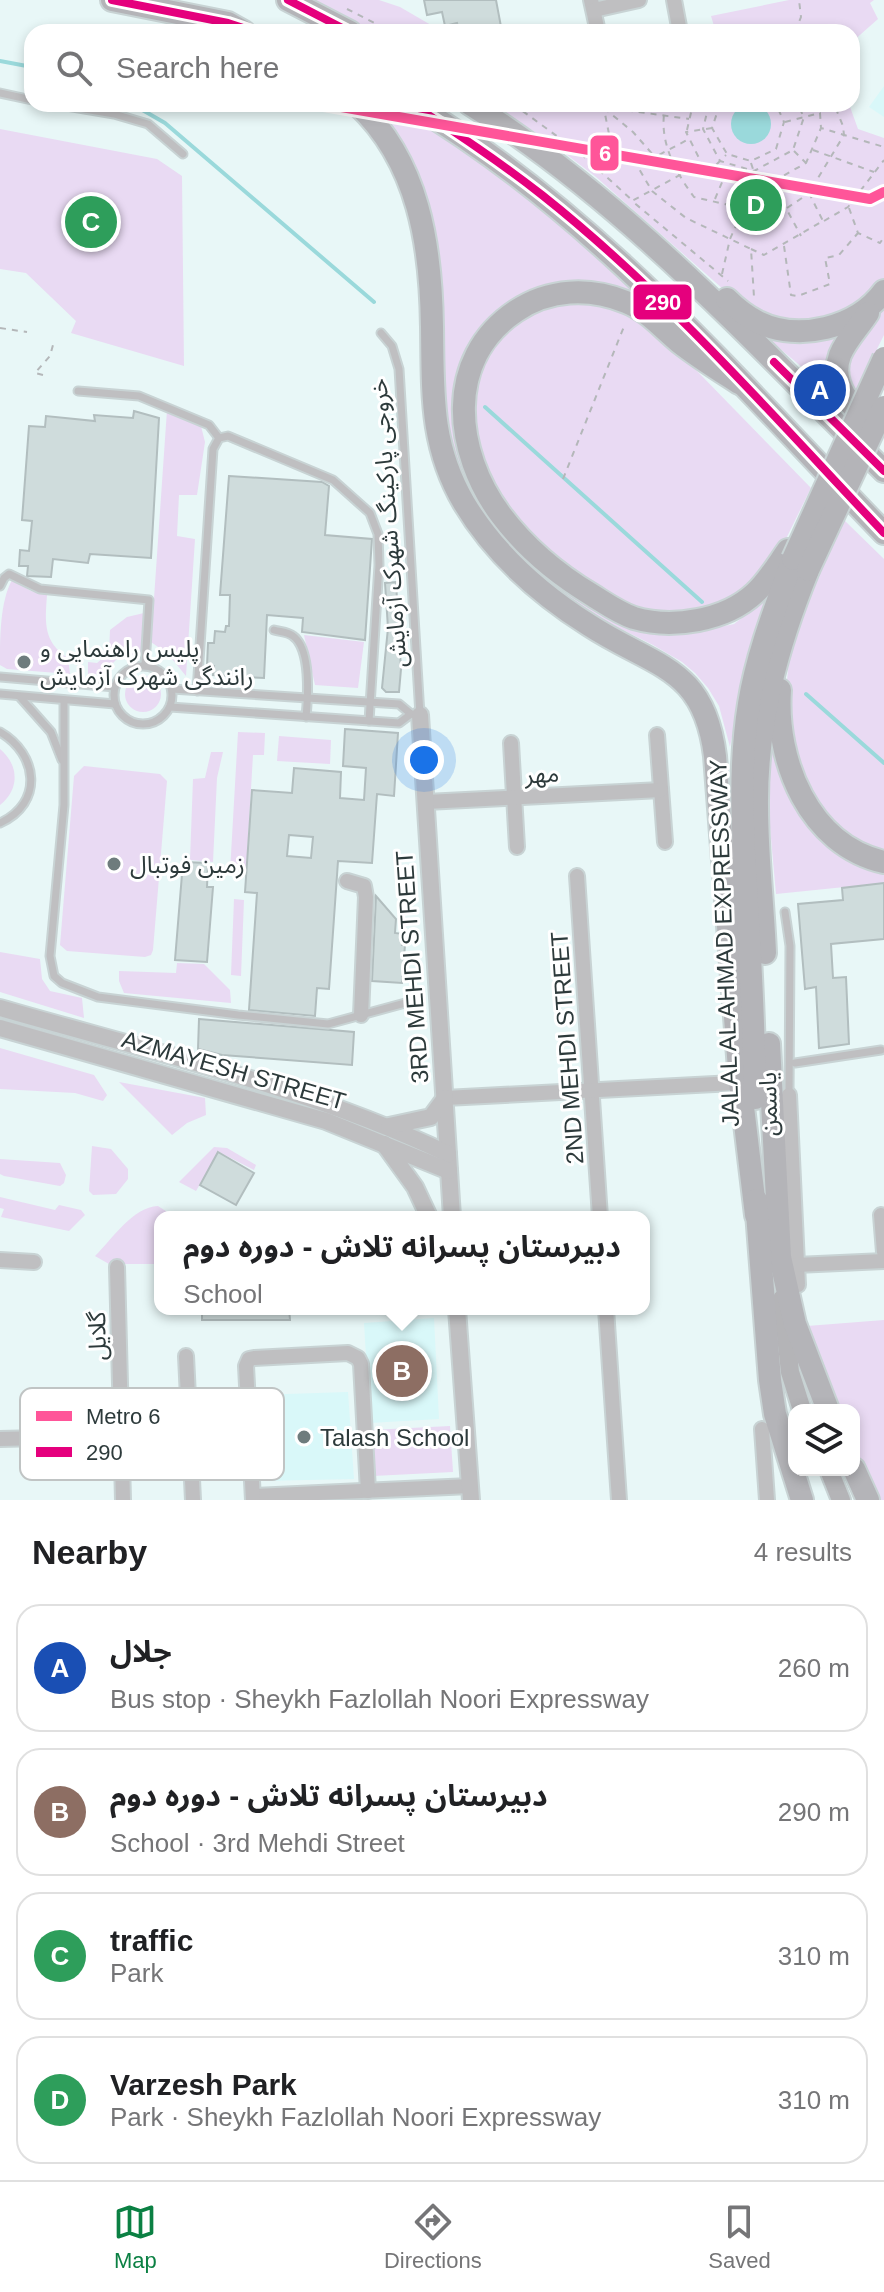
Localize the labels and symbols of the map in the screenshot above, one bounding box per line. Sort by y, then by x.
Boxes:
line badge: 6 [589,134,620,172]
text: 6 [599,141,611,166]
pin: D [730,175,782,235]
pin: C [65,192,117,252]
line badge: 290 [632,283,693,321]
text: 290 [645,290,681,315]
pin: A [794,360,846,420]
street label: خروجی پارکینگ شهرک آزمایش [364,377,414,669]
place label: پلیس راهنمایی و رانندگی شهرک آزمایش [40,635,254,691]
marker: پلیس راهنمایی و رانندگی شهرک آزمایش [15,653,33,671]
your location [404,740,444,780]
street label: JALAL AL AHMAD EXPRESSWAY [704,759,744,1127]
street label: مهر [523,760,560,789]
street label: 3RD MEHDI STREET [390,849,434,1084]
place label: زمین فوتبال [130,851,245,879]
marker: زمین فوتبال [105,855,123,873]
street label: 2ND MEHDI STREET [545,930,589,1165]
street label: AZMAYESH STREET [119,1025,349,1115]
street label: یاسمن [754,1072,782,1136]
street label: گلایل [83,1310,111,1361]
pin: B [376,1341,428,1401]
legend [20,1388,284,1480]
text: Metro 6 [86,1404,161,1429]
place label: Talash School [320,1424,469,1451]
marker: Talash School [295,1428,313,1446]
text: 290 [86,1440,123,1465]

